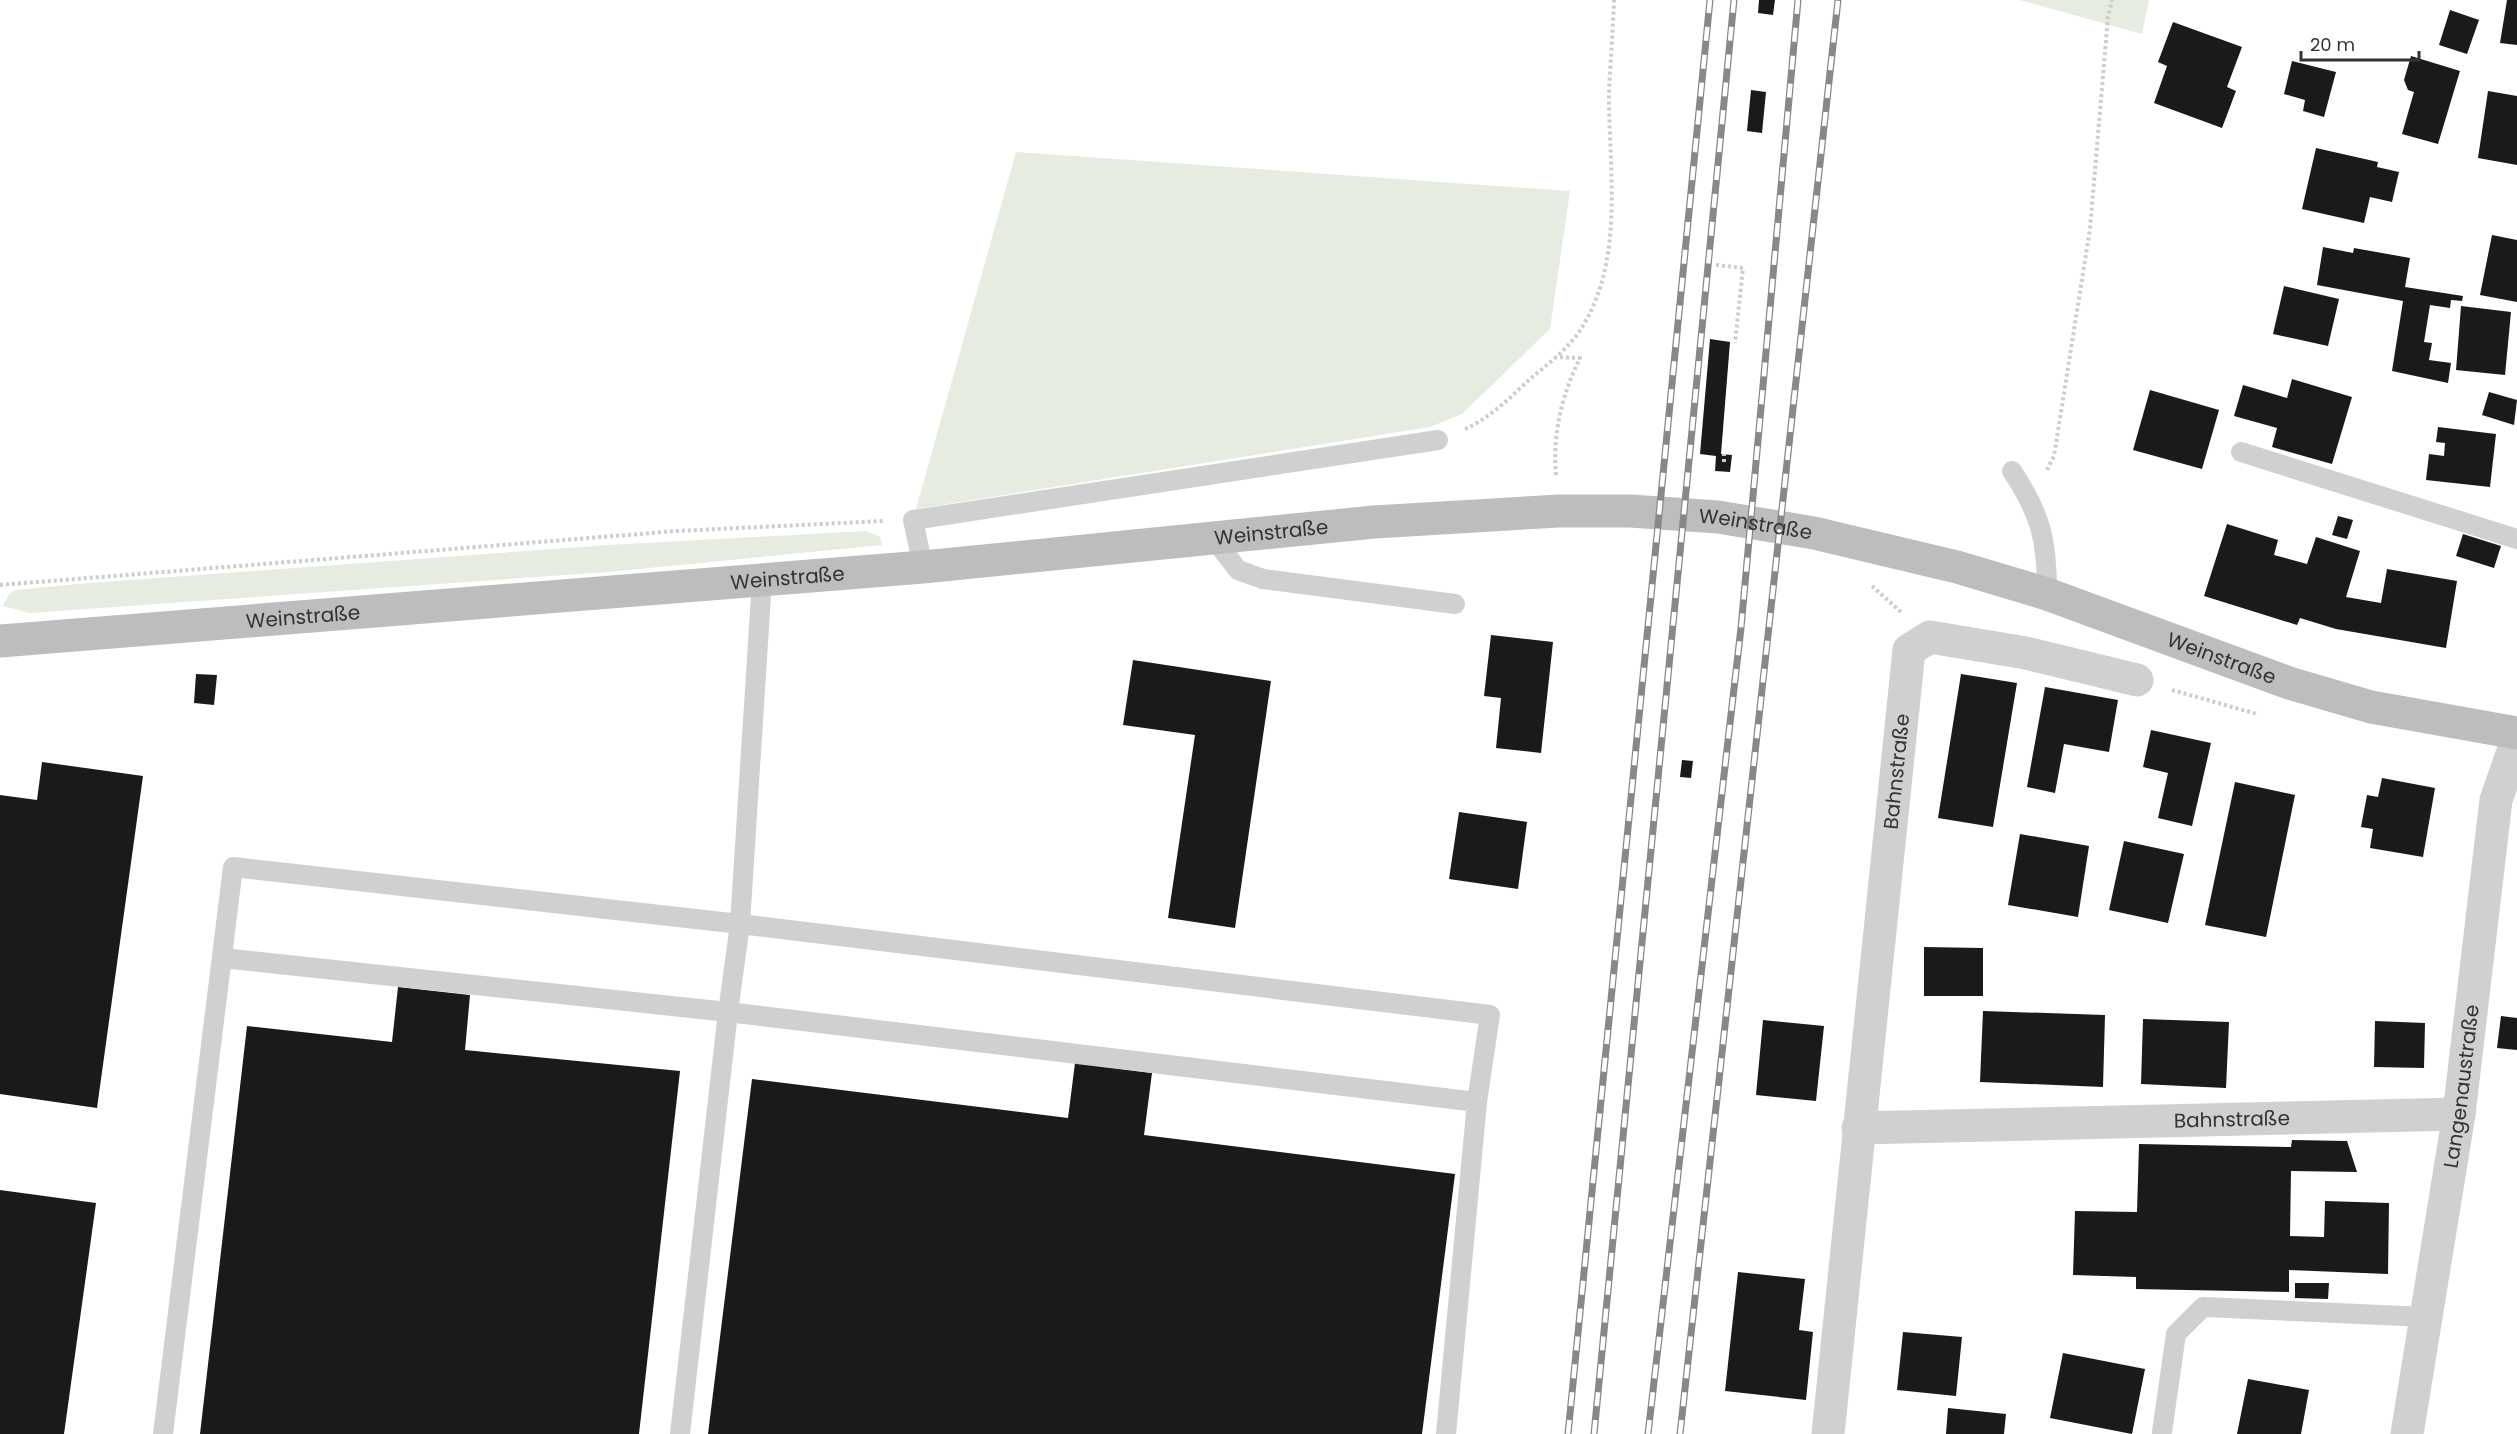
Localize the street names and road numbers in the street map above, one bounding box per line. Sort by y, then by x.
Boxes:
street label: Weinstraße [1698,502,1814,547]
street label: Weinstraße [1213,513,1330,552]
street label: Weinstraße [729,559,846,596]
street label: Weinstraße [245,598,361,635]
street label: Weinstraße [2163,625,2280,691]
street label: Bahnstraße [1877,712,1916,831]
street label: Langenaustraße [2436,1003,2486,1170]
street label: Bahnstraße [2173,1104,2290,1135]

